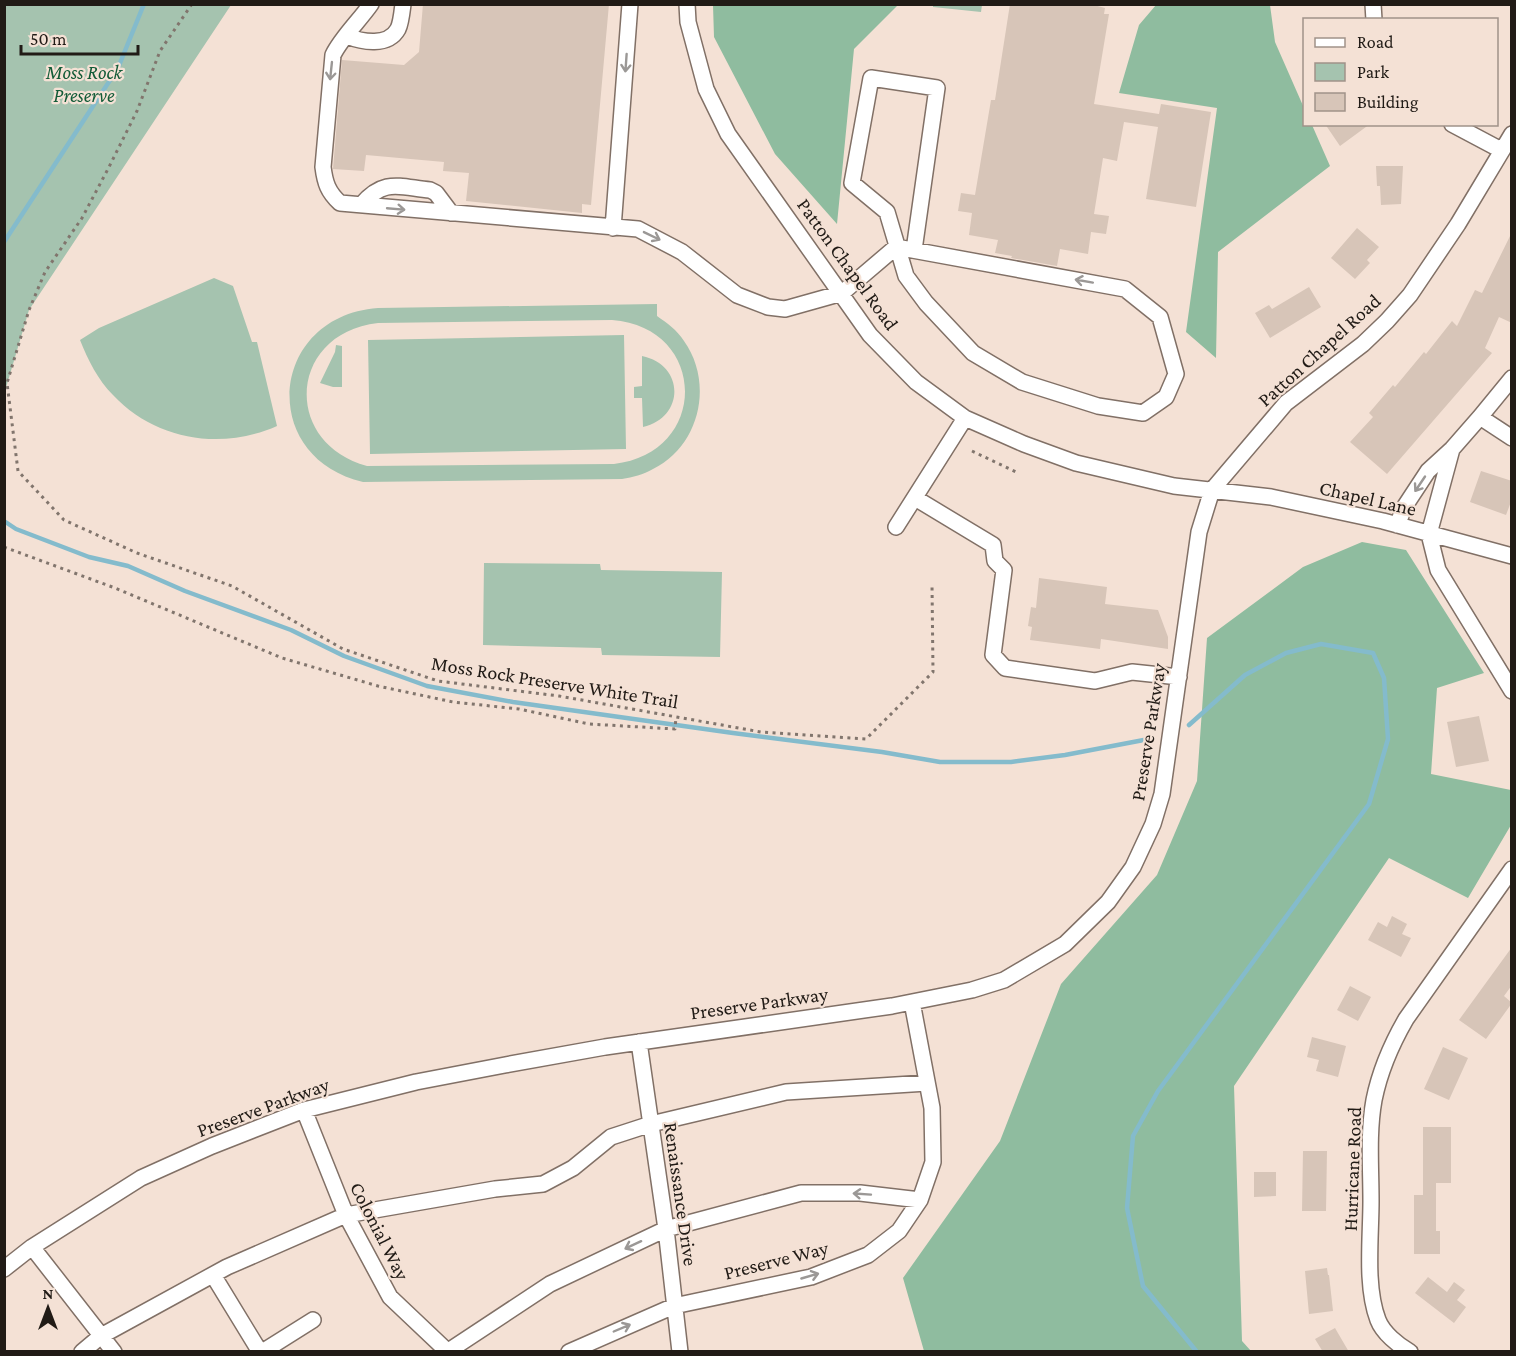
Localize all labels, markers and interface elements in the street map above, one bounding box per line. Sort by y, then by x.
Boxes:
scale bar [21,18,138,56]
legend [1303,18,1498,126]
text: 50 m [30,29,67,49]
text: Road [1357,32,1394,52]
one-way arrow [620,52,631,72]
park label: Moss Rock Preserve [45,61,123,106]
one-way arrow [325,61,336,80]
text: Park [1357,62,1389,82]
text: Building [1357,92,1419,112]
street label: Patton Chapel Road [792,194,903,335]
one-way arrow [386,204,406,215]
one-way arrow [642,231,660,243]
one-way arrow [1074,275,1094,286]
street label: Patton Chapel Road [1253,289,1386,411]
one-way arrow [1414,475,1426,491]
street label: Chapel Lane [1317,476,1419,521]
street label: Moss Rock Preserve White Trail [430,652,680,712]
street label: Preserve Parkway [1126,661,1171,803]
street label: Preserve Parkway [689,982,830,1025]
street label: Preserve Parkway [194,1073,333,1142]
street label: Hurricane Road [1339,1106,1365,1232]
street label: Renaissance Drive [660,1121,702,1267]
street label: Colonial Way [345,1178,414,1285]
one-way arrow [852,1188,872,1199]
street label: Preserve Way [722,1236,831,1285]
one-way arrow [625,1239,643,1251]
one-way arrow [800,1270,819,1282]
north arrow [18,1278,78,1338]
text: N [43,1285,54,1302]
one-way arrow [613,1322,631,1333]

